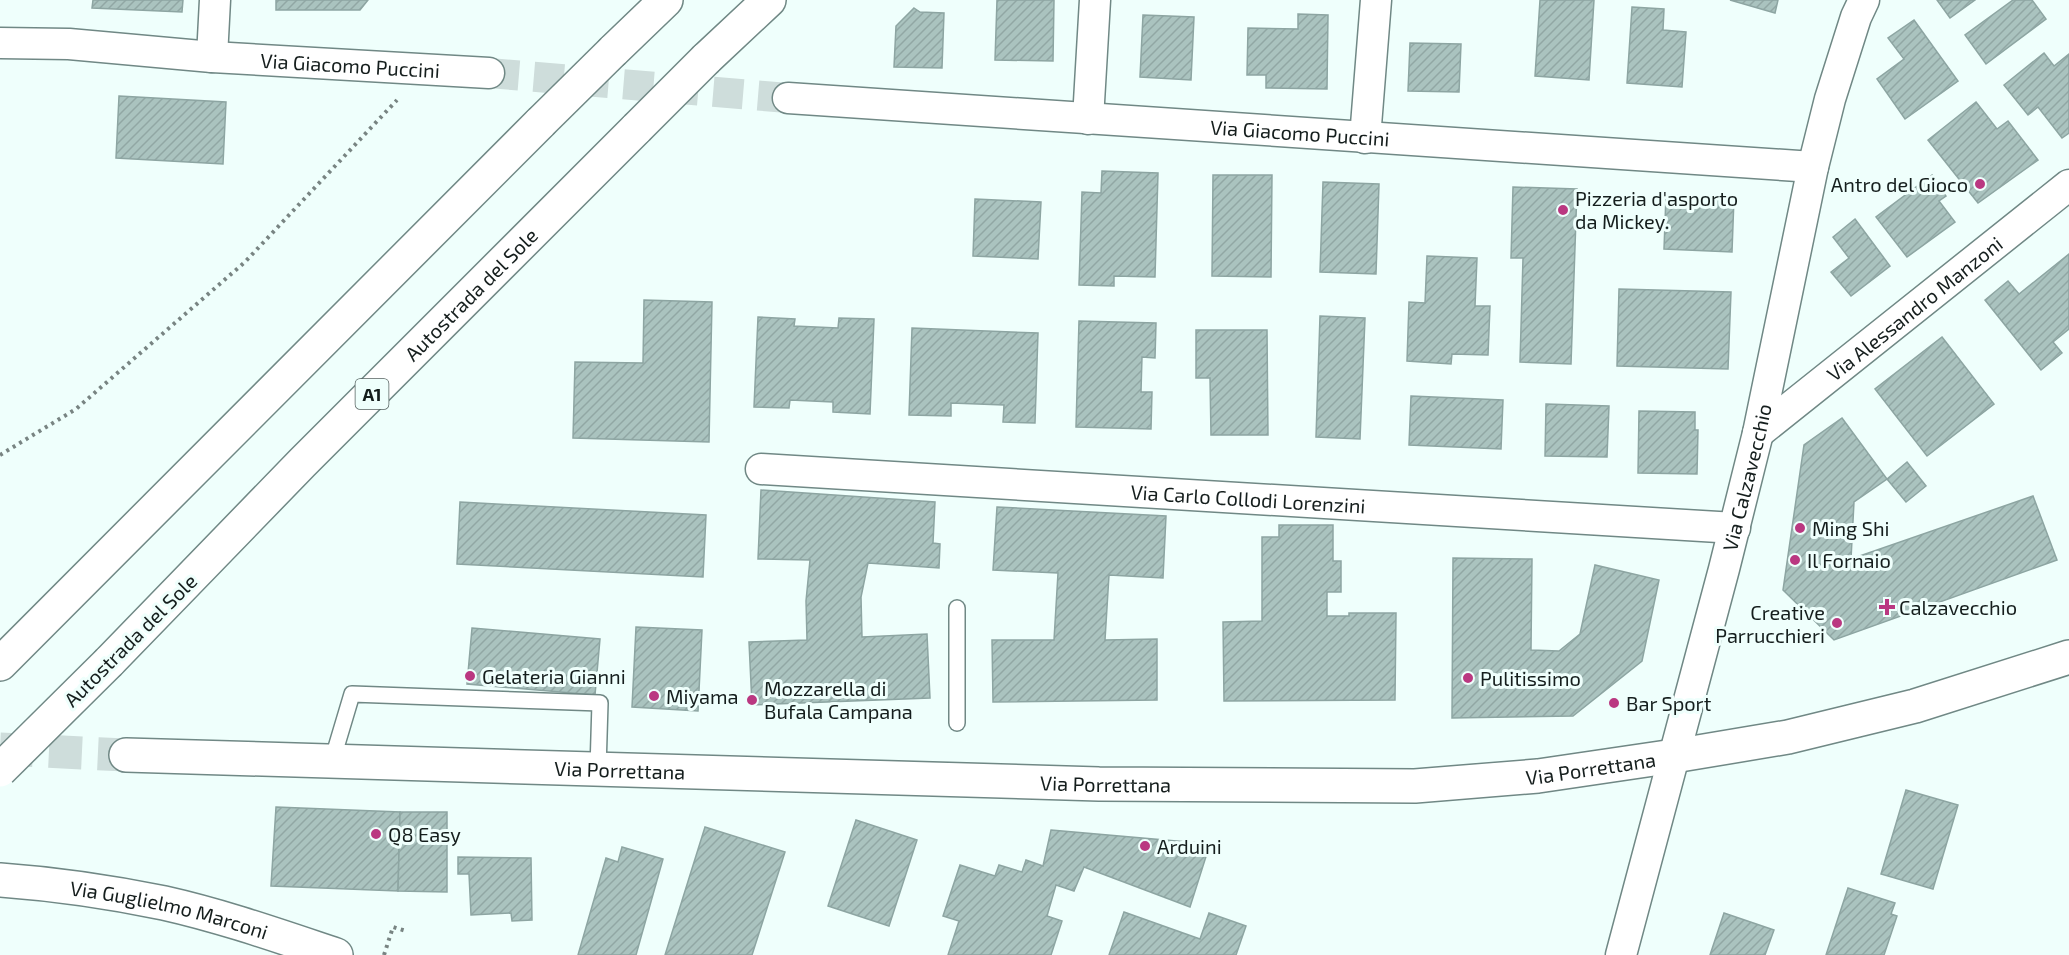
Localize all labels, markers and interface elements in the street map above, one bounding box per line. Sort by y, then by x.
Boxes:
street label: Via Giacomo Puccini [260,48,441,82]
street label: Via Giacomo Puccini [1209,114,1390,150]
place label: Antro del Gioco [1831,172,1968,196]
marker: Antro del Gioco [1973,177,1987,191]
place label: Pizzeria d'asporto da Mickey. [1575,186,1738,233]
marker: Pizzeria d'asporto da Mickey. [1556,203,1570,217]
street label: Autostrada del Sole [399,223,542,366]
street label: Via Alessandro Manzoni [1822,231,2007,386]
road number: A1 [356,379,388,409]
street label: Via Calzavecchio [1717,402,1776,553]
street label: Via Carlo Collodi Lorenzini [1130,479,1366,518]
place label: Ming Shi [1812,516,1890,540]
marker: Ming Shi [1793,521,1807,535]
place label: Il Fornaio [1807,548,1891,572]
marker: Il Fornaio [1788,553,1802,567]
street label: Autostrada del Sole [59,569,201,711]
place label: Calzavecchio [1899,595,2017,619]
place label: Creative Parrucchieri [1715,600,1825,647]
marker: Calzavecchio [1880,600,1894,614]
marker: Creative Parrucchieri [1830,616,1844,630]
place label: Gelateria Gianni [482,664,626,688]
place label: Pulitissimo [1480,666,1581,690]
marker: Gelateria Gianni [463,669,477,683]
marker: Pulitissimo [1461,671,1475,685]
place label: Mozzarella di Bufala Campana [764,676,913,723]
place label: Miyama [666,684,738,708]
marker: Miyama [647,689,661,703]
place label: Bar Sport [1626,691,1712,715]
marker: Mozzarella di Bufala Campana [745,693,759,707]
marker: Bar Sport [1607,696,1621,710]
street label: Via Porrettana [1525,747,1657,789]
street label: Via Porrettana [554,756,686,784]
street label: Via Porrettana [1040,770,1171,796]
place label: Q8 Easy [388,822,461,846]
marker: Q8 Easy [369,827,383,841]
place label: Arduini [1157,834,1222,858]
marker: Arduini [1138,839,1152,853]
street label: Via Guglielmo Marconi [69,875,271,944]

